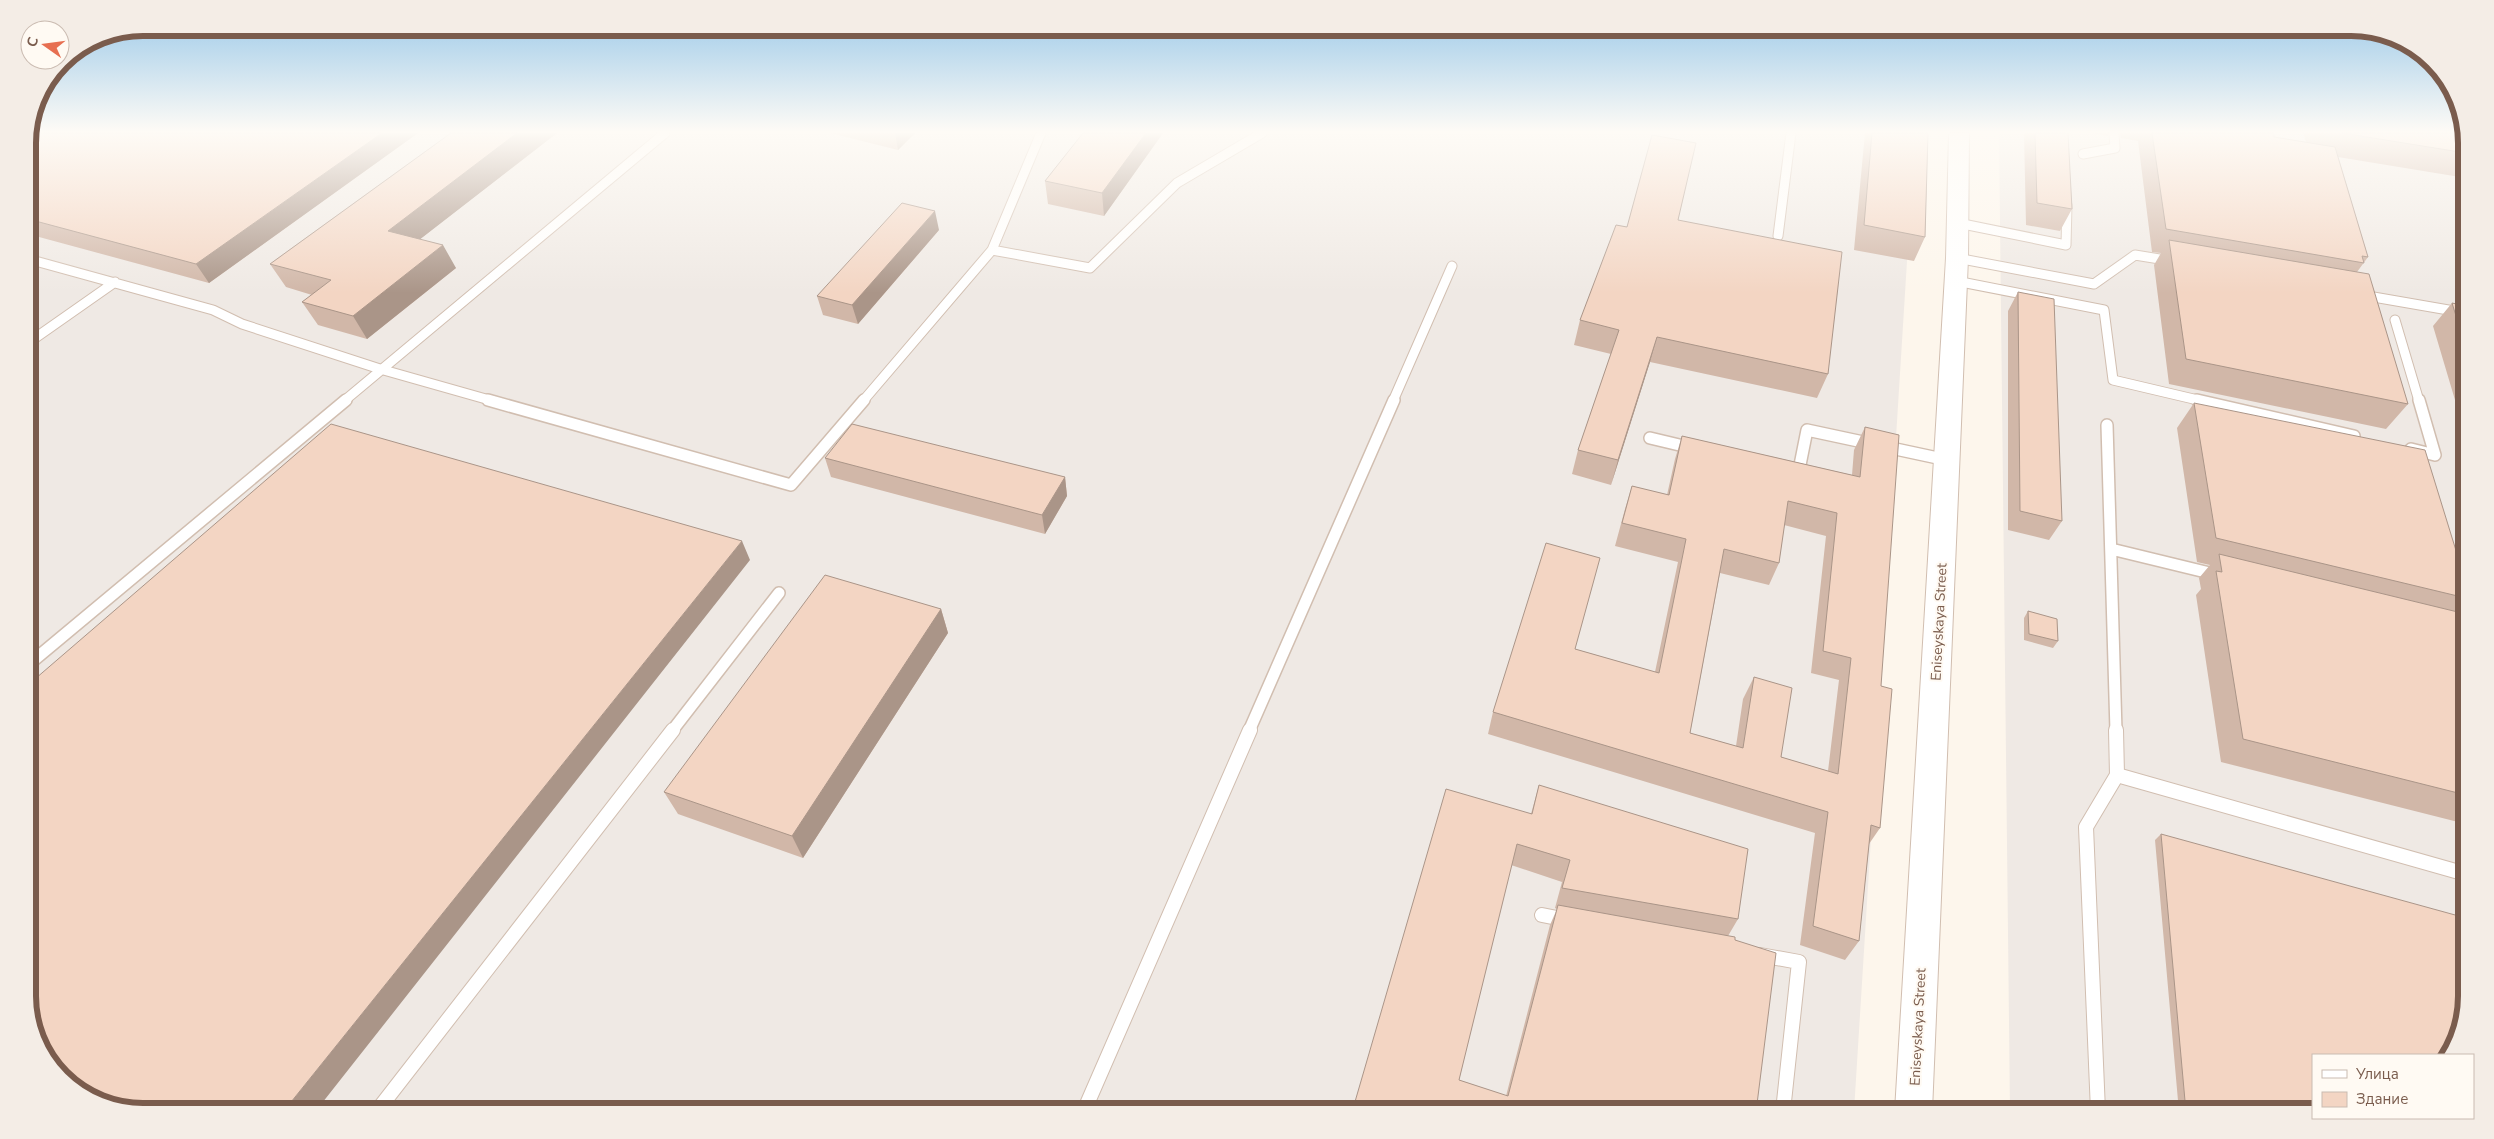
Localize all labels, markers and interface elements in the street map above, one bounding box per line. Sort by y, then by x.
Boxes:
north arrow [20,20,70,70]
text: С [23,35,43,49]
street label: Eniseyskaya Street [1926,563,1952,681]
street label: Eniseyskaya Street [1905,968,1931,1086]
legend [2312,1054,2474,1119]
text: Улица [2355,1064,2399,1084]
text: Здание [2356,1089,2408,1109]

